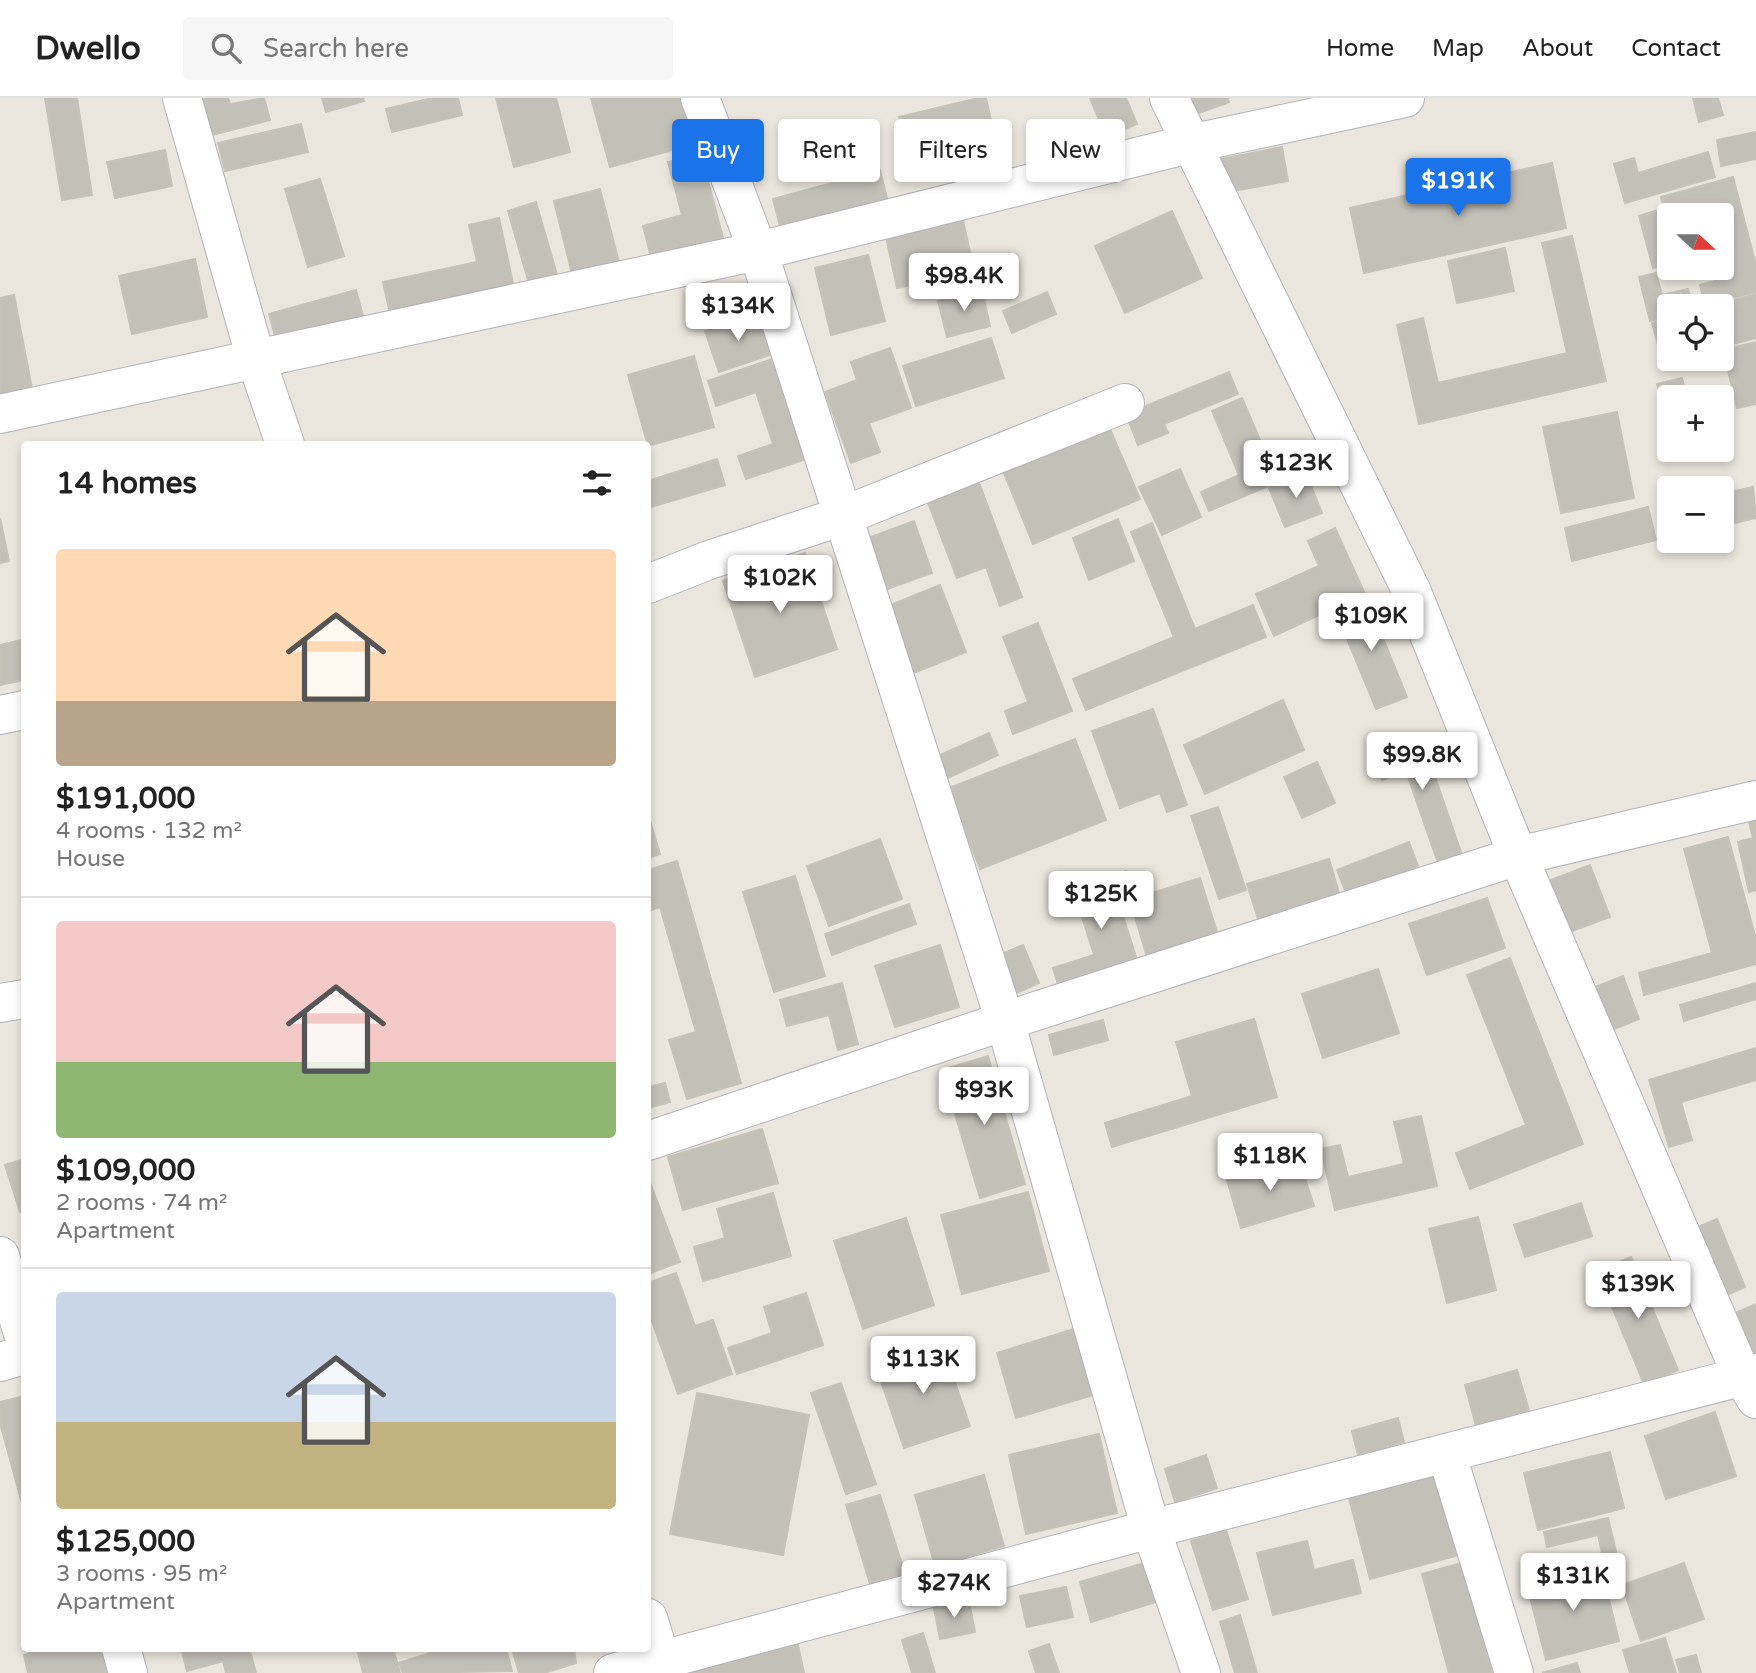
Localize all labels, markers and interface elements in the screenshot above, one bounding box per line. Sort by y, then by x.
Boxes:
search box [183,17,673,80]
text: Dwello [35,29,141,68]
icon: search [207,29,245,67]
text: Search here [263,33,409,64]
text: Home [1326,34,1394,63]
text: Map [1432,34,1484,63]
text: About [1522,34,1593,63]
text: Contact [1631,34,1721,63]
chip: Buy [672,119,764,182]
chip: Rent [778,119,880,182]
chip: Filters [894,119,1012,182]
chip: New [1026,119,1125,182]
pin: $191K [1409,158,1507,218]
text: $191K [1422,167,1494,195]
north arrow [1657,203,1734,280]
map controls [1657,203,1734,553]
pin: $98.4K [907,254,1021,313]
text: $98.4K [925,262,1003,290]
pin: $134K [689,284,787,343]
text: $134K [702,292,774,320]
button: locate [1657,294,1734,371]
button: + [1657,385,1734,462]
pin: $123K [1247,440,1345,500]
text: $123K [1260,449,1332,477]
icon: filters [578,464,616,502]
text: 14 homes [56,465,197,502]
button: − [1657,476,1734,553]
pin: $102K [731,556,829,615]
text: $102K [744,564,816,592]
icon: home [273,594,399,720]
pin: $109K [1322,594,1420,653]
text: $109K [1335,602,1407,630]
pin: $99.8K [1365,732,1479,792]
text: $99.8K [1383,741,1461,769]
text: $191,000 [56,780,195,817]
text: 4 rooms · 132 m² [56,817,242,845]
text: House [56,845,125,873]
pin: $125K [1052,872,1150,931]
text: $125K [1065,880,1137,908]
icon: home [273,966,399,1092]
pin: $93K [943,1068,1025,1127]
text: $93K [955,1076,1013,1104]
pin: $118K [1221,1134,1319,1193]
text: $118K [1234,1142,1306,1170]
text: $109,000 [56,1152,195,1189]
text: 2 rooms · 74 m² [56,1189,227,1217]
text: Apartment [56,1217,175,1245]
pin: $139K [1589,1262,1687,1321]
text: $139K [1602,1270,1674,1298]
pin: $113K [874,1336,972,1396]
icon: home [273,1337,399,1463]
text: $113K [887,1345,959,1373]
text: $125,000 [56,1523,195,1560]
pin: $131K [1524,1554,1622,1613]
text: 3 rooms · 95 m² [56,1560,227,1588]
pin: $274K [905,1560,1003,1620]
text: $131K [1537,1562,1609,1590]
text: $274K [918,1569,990,1597]
text: Apartment [56,1588,175,1616]

